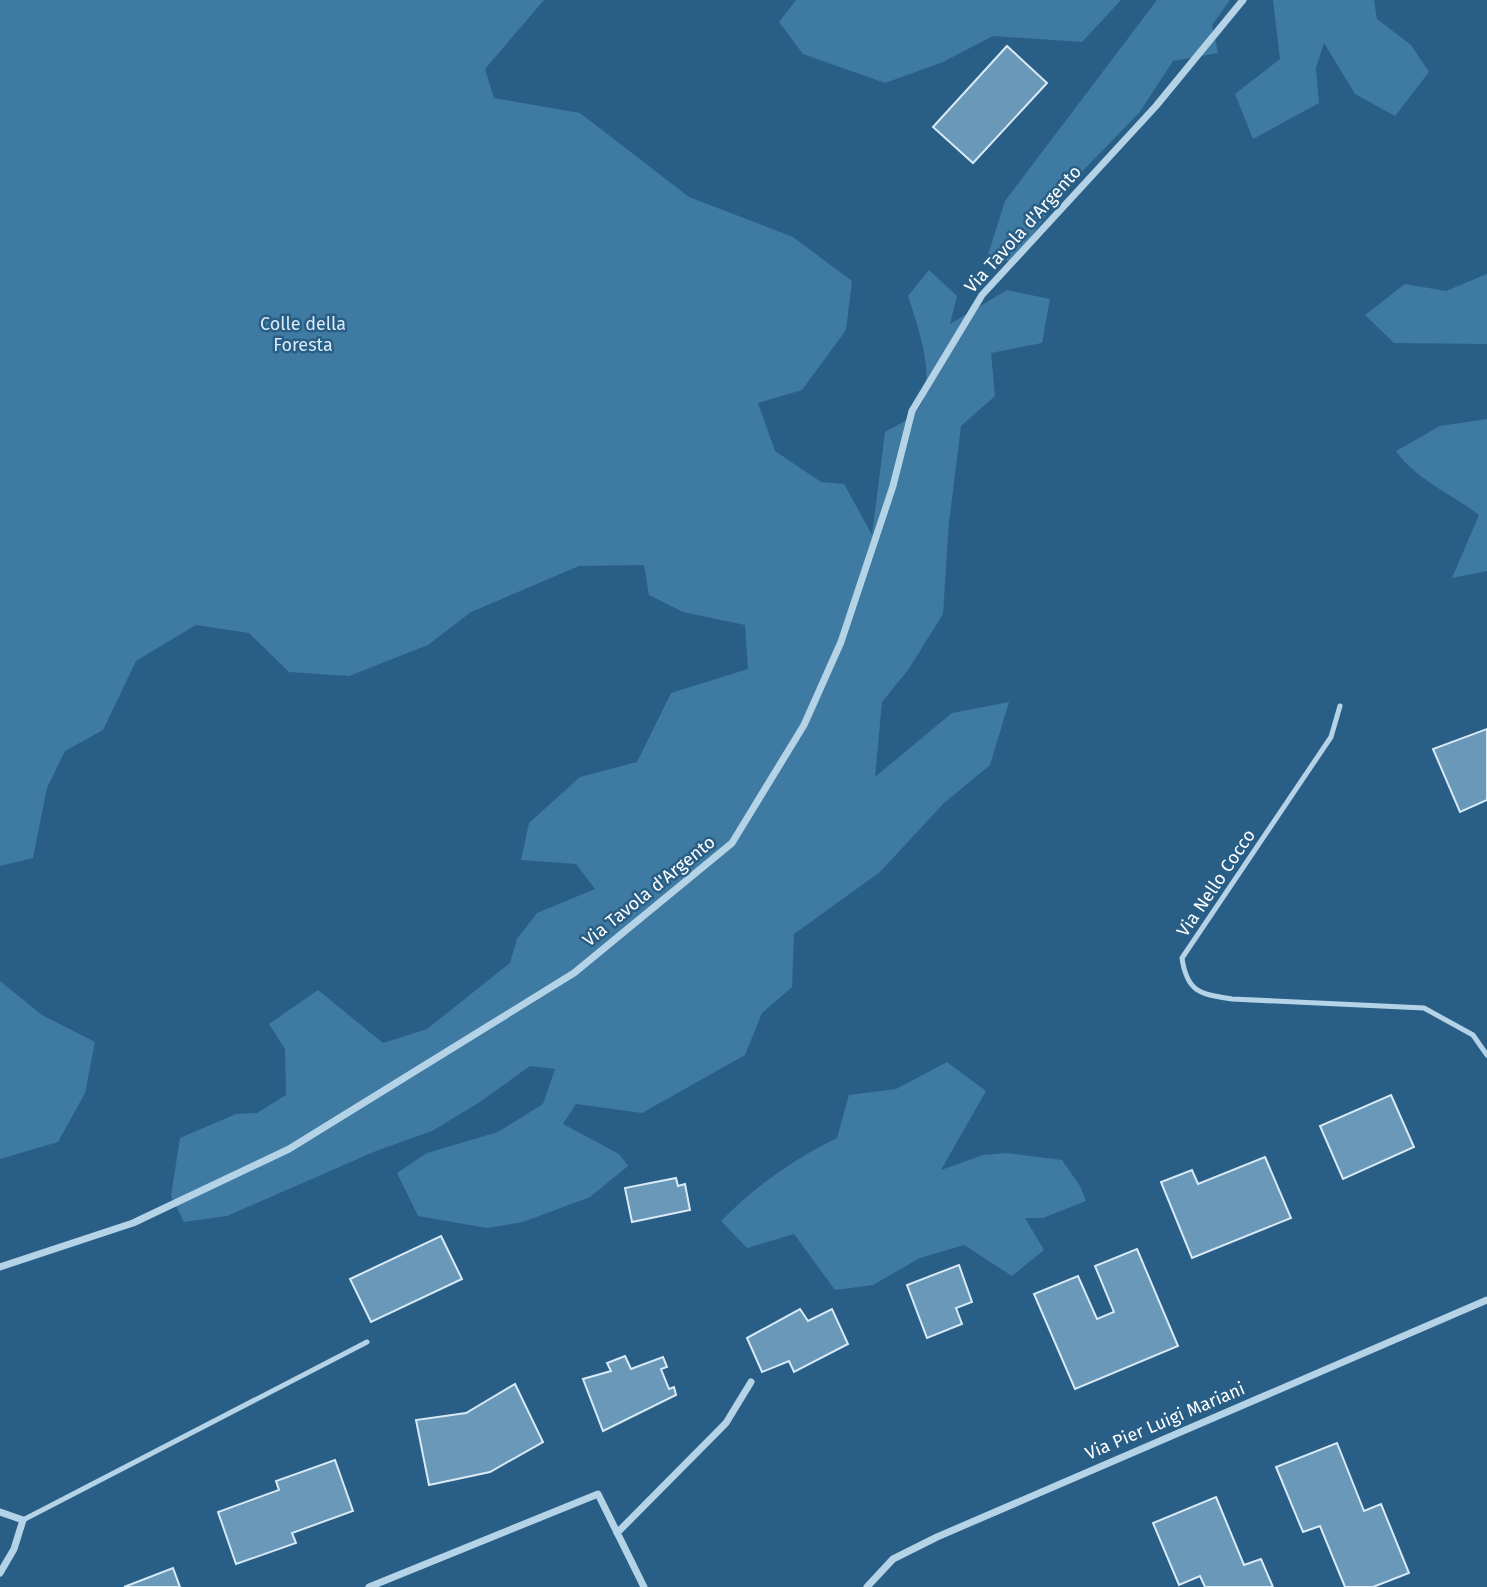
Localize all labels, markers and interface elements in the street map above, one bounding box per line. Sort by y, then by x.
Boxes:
street label: Via Tavola d'Argento [960,161,1086,297]
park label: Colle della Foresta [260,313,346,356]
street label: Via Nello Cocco [1172,825,1260,941]
street label: Via Tavola d'Argento [578,831,720,951]
street label: Via Pier Luigi Mariani [1082,1377,1248,1465]

